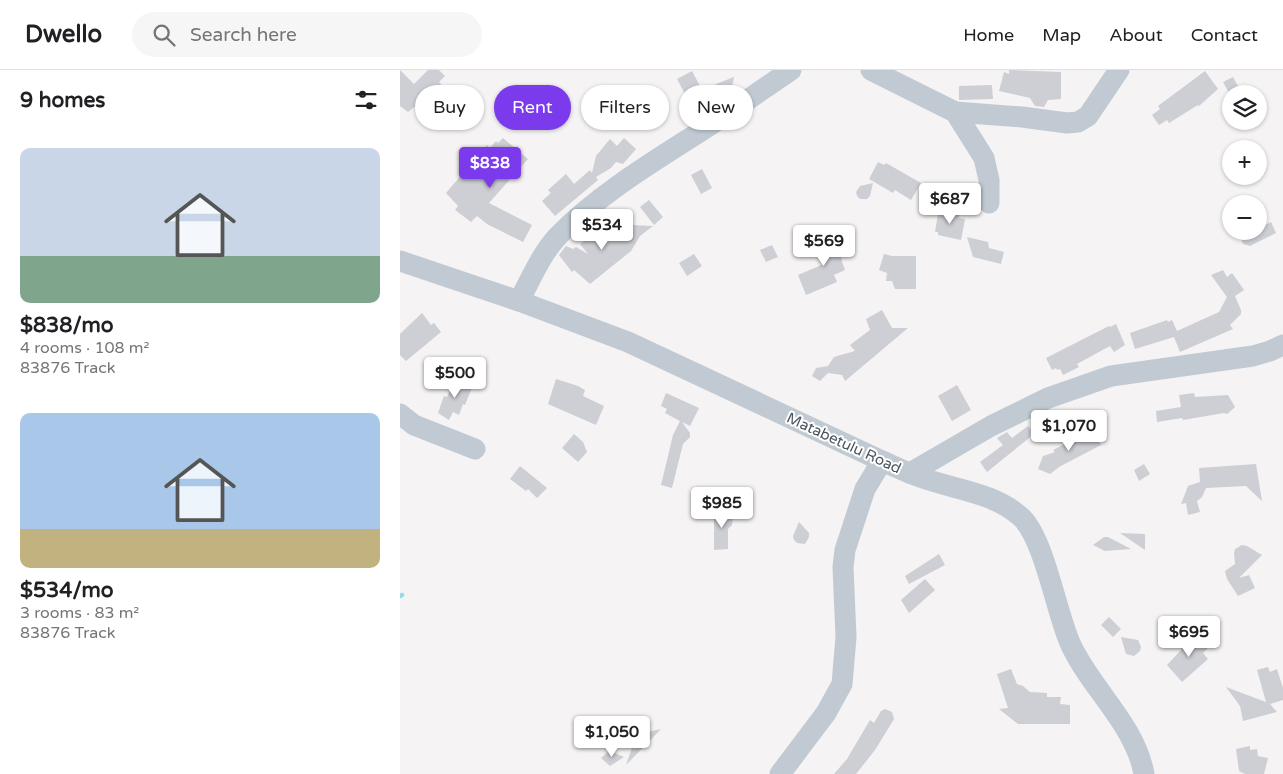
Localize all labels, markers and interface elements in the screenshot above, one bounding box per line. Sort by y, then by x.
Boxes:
search box [132,12,482,57]
text: Dwello [25,20,102,49]
icon: search [150,21,178,49]
text: Search here [190,24,297,46]
text: Home [963,24,1014,46]
text: Map [1042,24,1081,46]
text: About [1109,24,1163,46]
text: Contact [1191,24,1258,46]
chip: Buy [415,85,484,130]
chip: Rent [494,85,571,130]
chip: Filters [581,85,669,130]
chip: New [679,85,753,130]
map controls [1222,85,1267,240]
button: layers [1222,85,1267,130]
icon: filters [352,86,380,114]
text: 9 homes [20,88,105,113]
button: + [1222,140,1267,185]
pin: $838 [460,146,520,189]
text: $838 [470,153,510,173]
icon: home [155,180,245,270]
pin: $687 [920,182,980,225]
text: $687 [930,189,970,209]
button: − [1222,195,1267,240]
pin: $534 [572,208,632,251]
text: $534 [582,215,622,235]
pin: $569 [794,224,854,267]
text: $569 [804,231,844,251]
text: $838/mo [20,313,114,338]
text: 4 rooms · 108 m² [20,338,149,358]
pin: $500 [425,356,485,399]
text: 83876 Track [20,358,116,378]
text: $500 [435,363,475,383]
street label: Matabetulu Road [784,409,904,477]
pin: $1,070 [1028,410,1110,452]
text: $1,070 [1042,416,1096,436]
icon: home [155,445,245,535]
pin: $985 [692,486,752,529]
text: $985 [702,493,742,513]
text: $534/mo [20,578,114,603]
text: 3 rooms · 83 m² [20,603,139,623]
pin: $695 [1159,616,1219,658]
text: $695 [1169,622,1209,642]
text: 83876 Track [20,623,116,643]
pin: $1,050 [571,716,653,758]
text: $1,050 [585,722,639,742]

